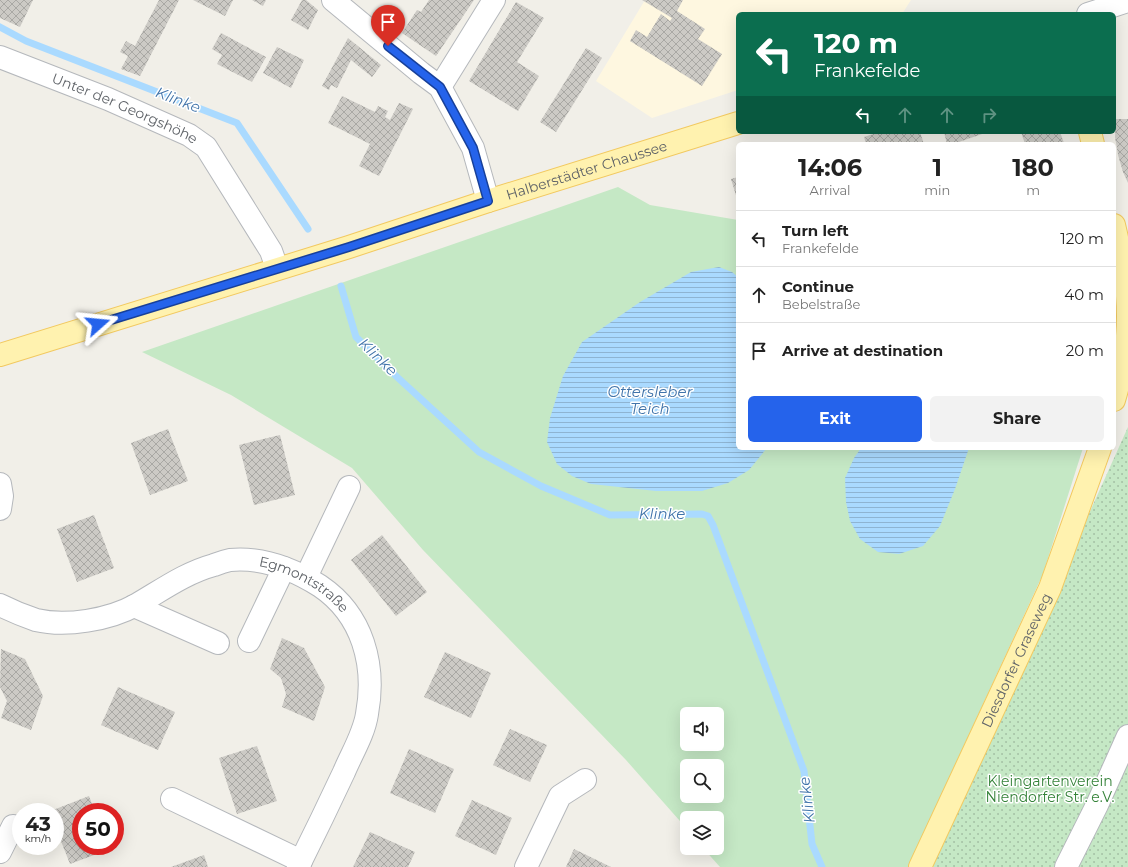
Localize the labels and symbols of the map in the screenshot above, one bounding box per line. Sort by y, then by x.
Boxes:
pin [371,5,405,46]
street label: Unter der Georgshöhe [49,69,202,148]
water label: Klinke [153,82,203,117]
street label: Halberstädter Chaussee [504,137,669,204]
position arrow [77,303,119,345]
water label: Klinke [355,334,402,380]
water label: Ottersleber Teich [607,382,694,418]
water label: Klinke [639,504,685,523]
street label: Egmontstraße [258,552,353,616]
street label: Diesdorfer Graseweg [977,590,1055,731]
park label: Kleingartenverein Niendorfer Str. e.V. [986,772,1114,806]
water label: Klinke [794,776,819,824]
speed limit sign: 50 [72,803,124,855]

